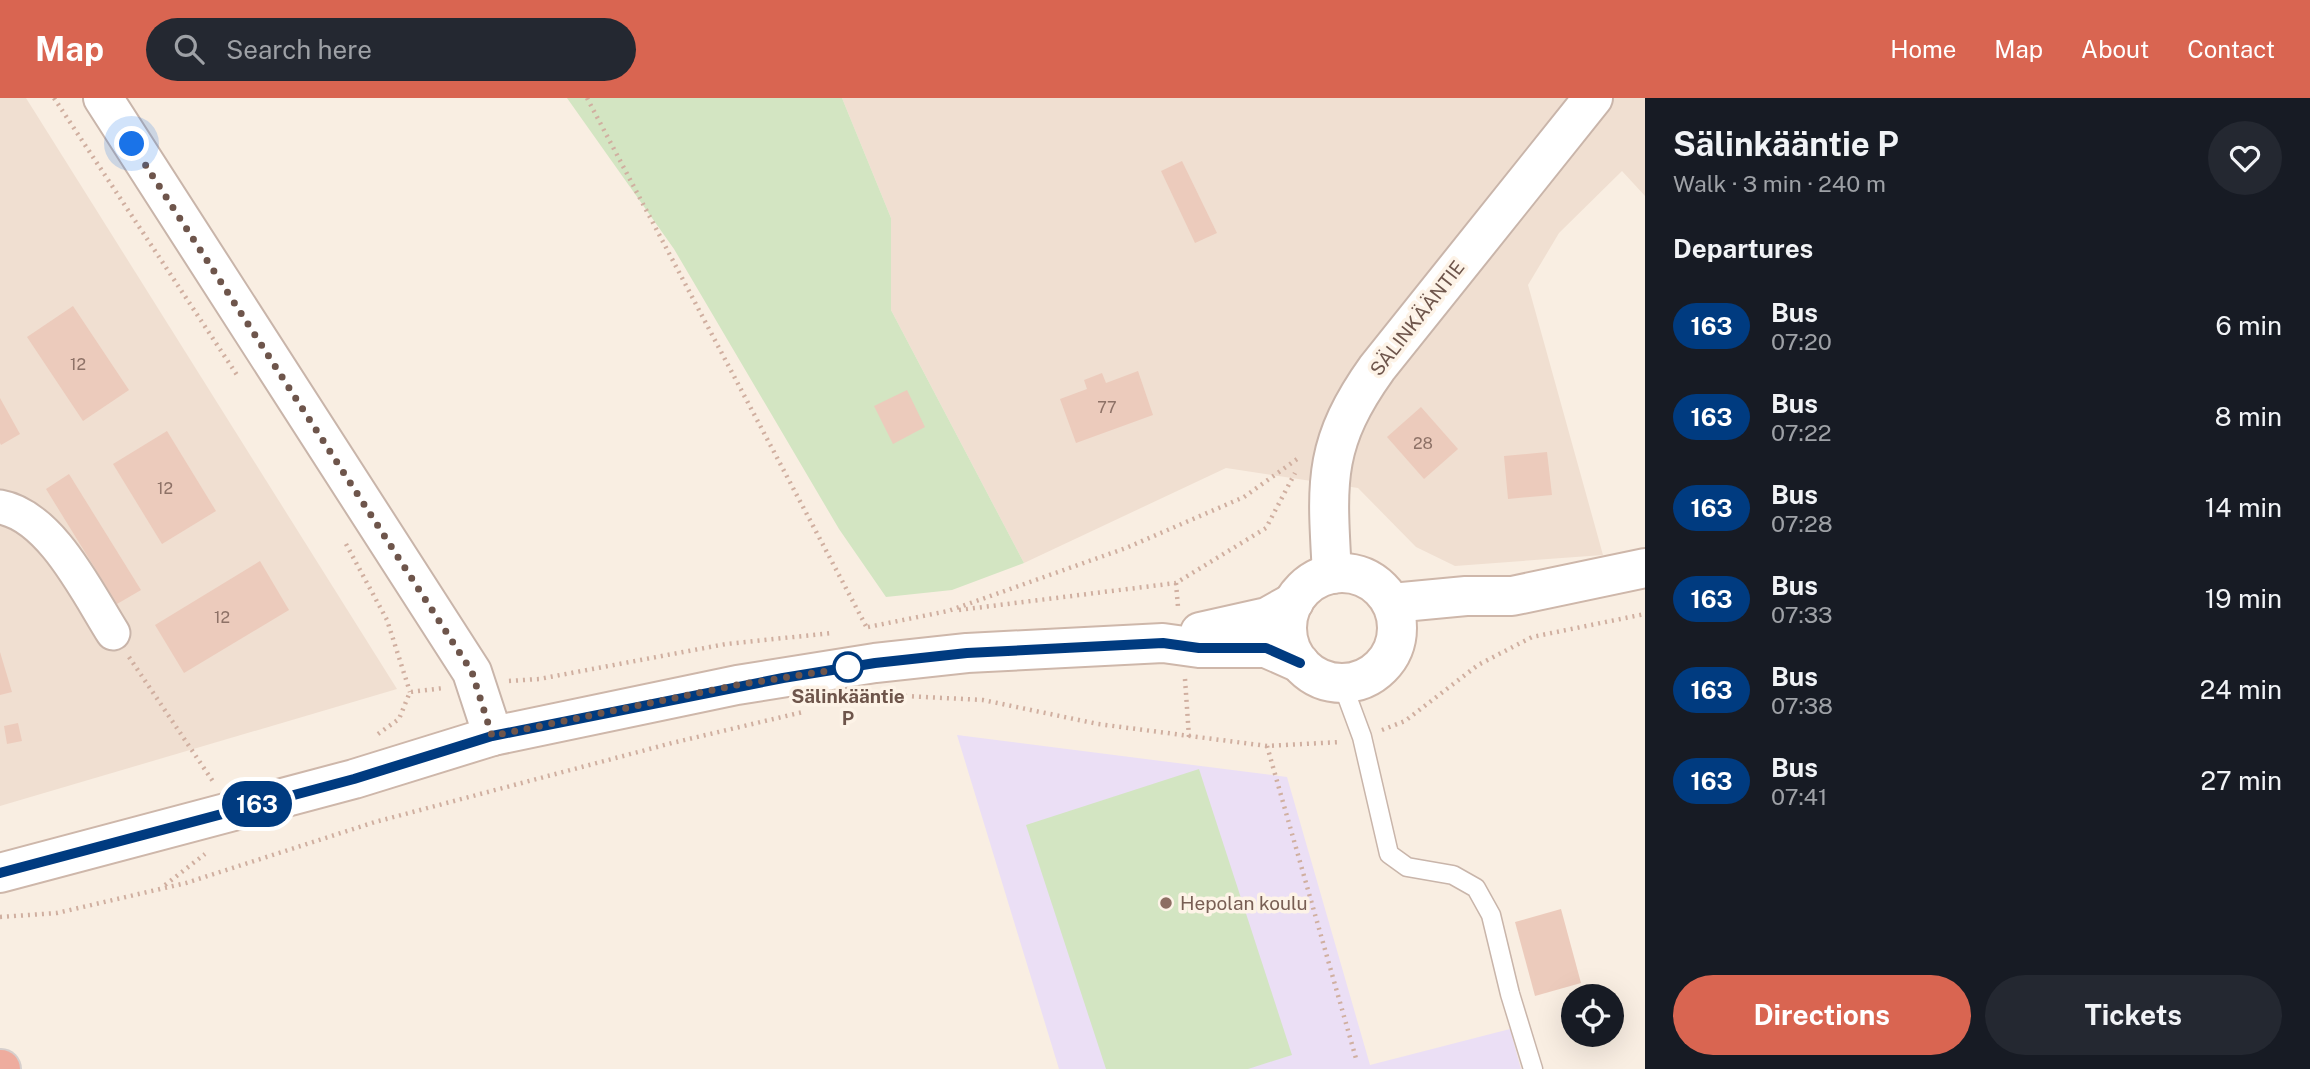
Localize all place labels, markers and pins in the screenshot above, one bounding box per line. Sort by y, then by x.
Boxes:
marker: Sälinkääntie P [833,652,863,682]
place label: Sälinkääntie P [791,685,905,729]
place label: Hepolan koulu [1180,892,1308,914]
marker: Hepolan koulu [1158,895,1174,911]

